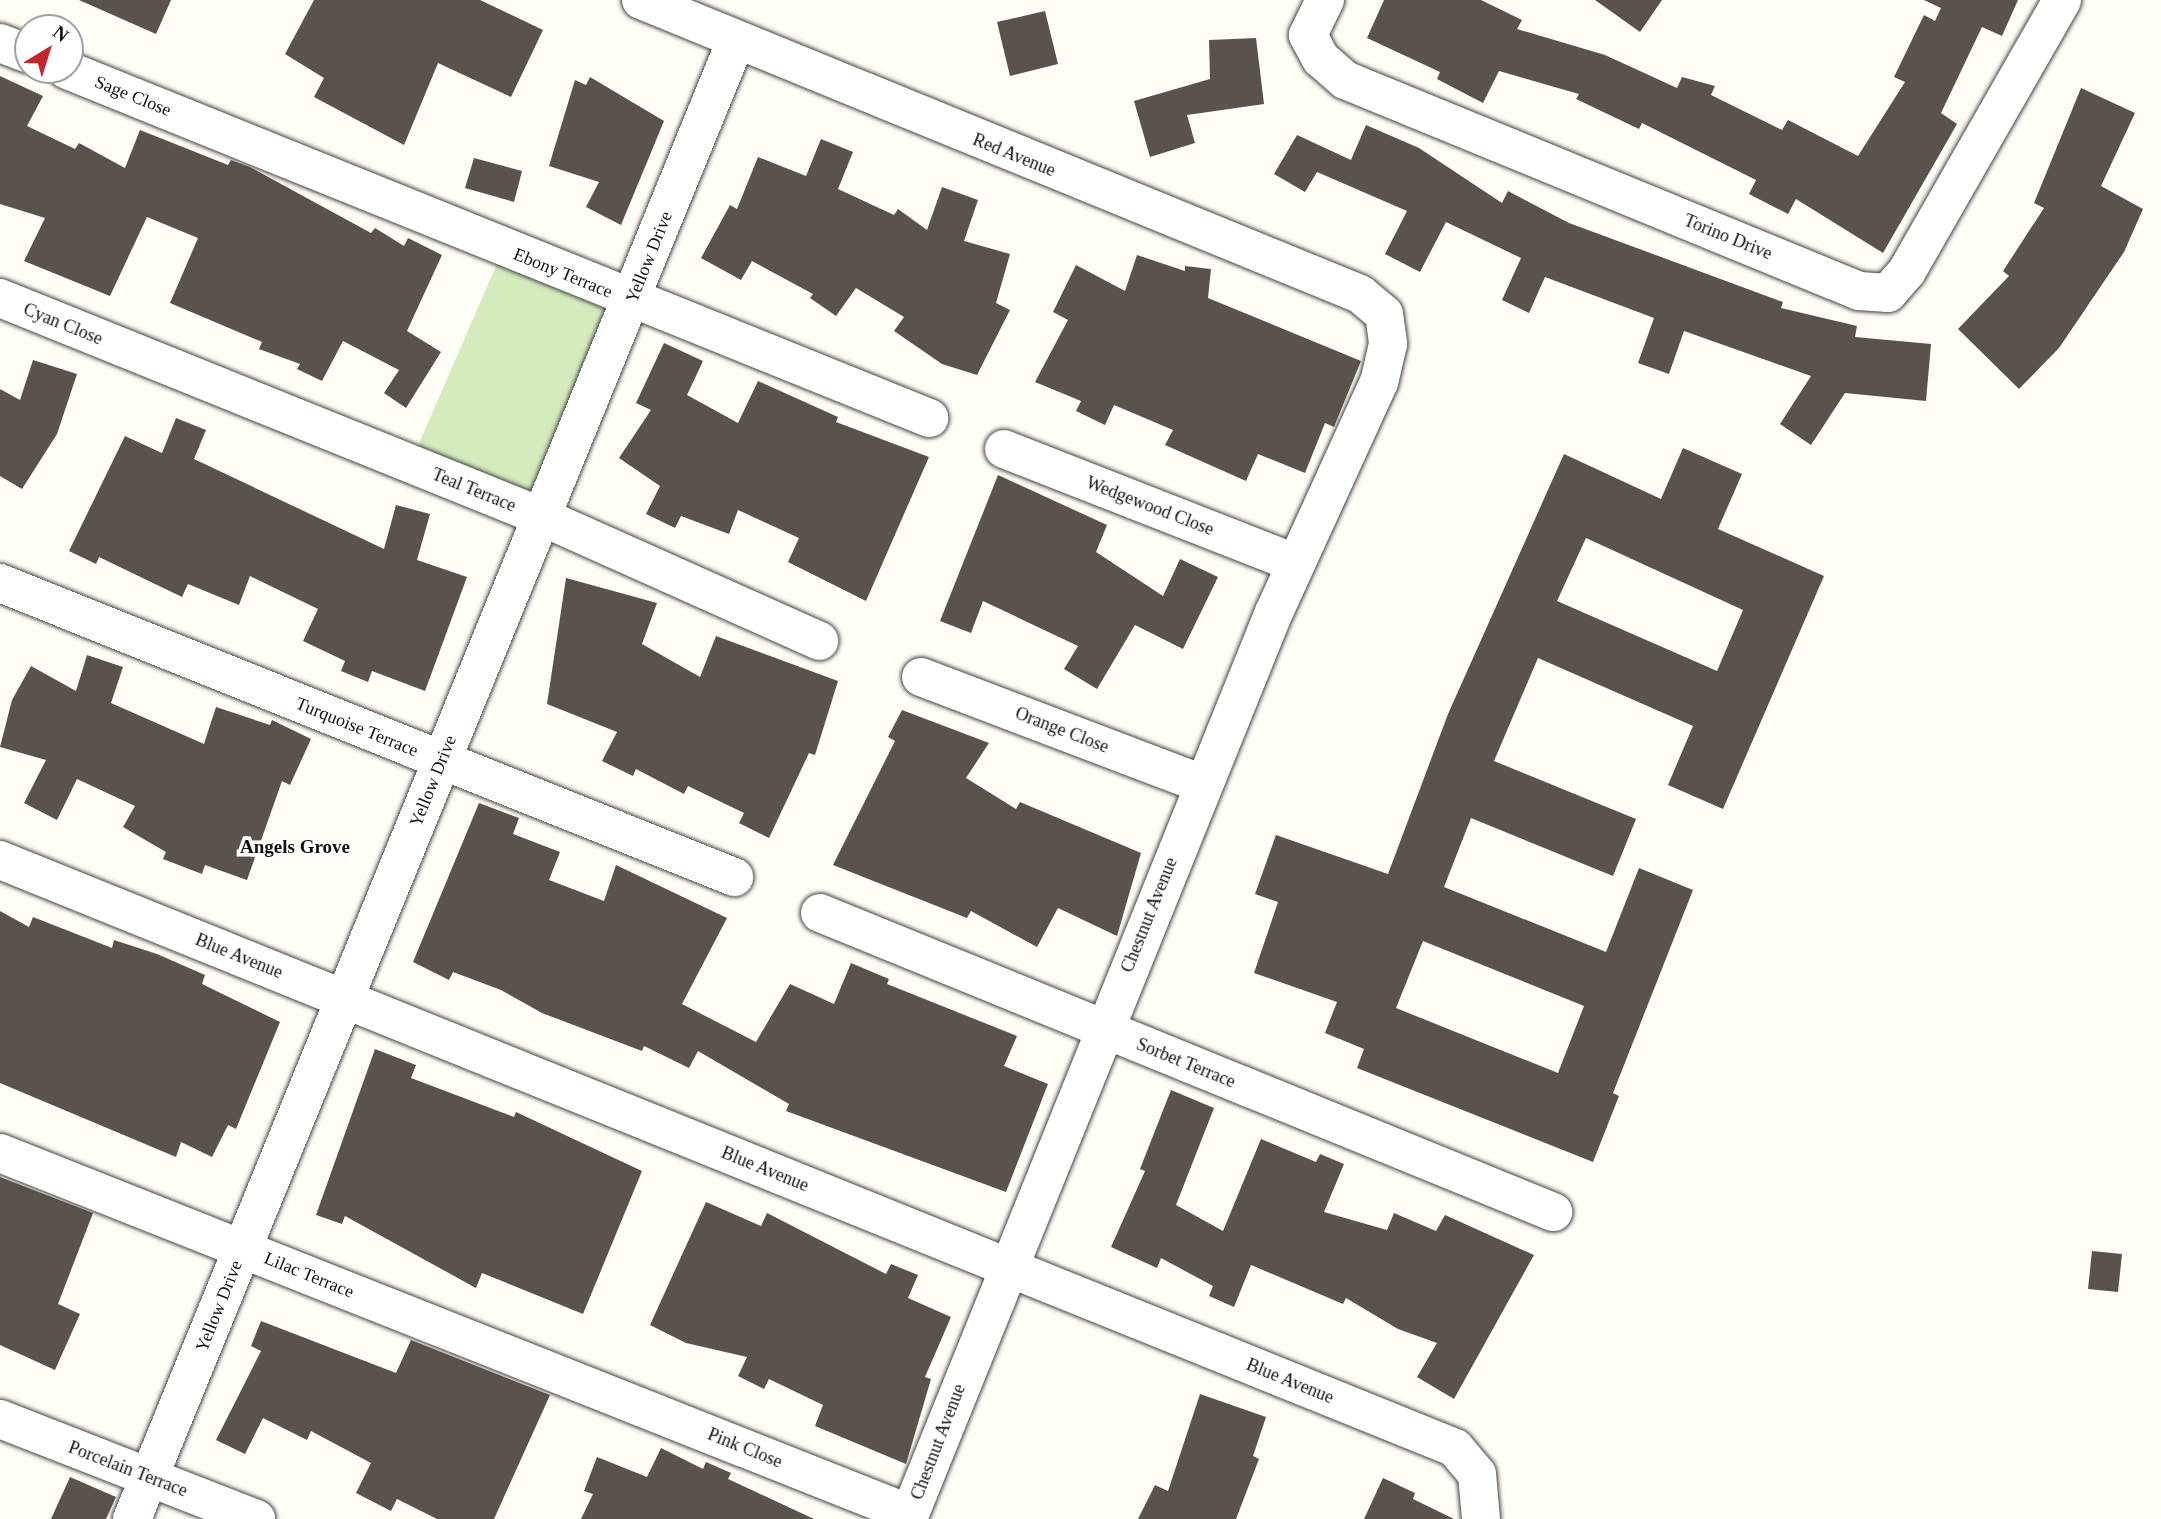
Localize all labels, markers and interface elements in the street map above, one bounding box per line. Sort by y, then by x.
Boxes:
north arrow [14,14,84,84]
text: N [49,21,73,46]
street label: Sage Close [92,71,174,121]
street label: Red Avenue [969,128,1059,182]
street label: Yellow Drive [621,208,677,306]
street label: Torino Drive [1681,210,1775,264]
street label: Ebony Terrace [510,243,616,303]
street label: Cyan Close [20,298,106,350]
street label: Teal Terrace [429,463,519,517]
street label: Wedgewood Close [1083,472,1217,540]
street label: Turquoise Terrace [292,693,422,761]
street label: Orange Close [1012,702,1112,758]
street label: Yellow Drive [405,732,461,830]
district label: Angels Grove [240,836,350,858]
street label: Chestnut Avenue [1116,854,1182,976]
street label: Blue Avenue [192,929,286,983]
street label: Sorbet Terrace [1133,1033,1239,1093]
street label: Blue Avenue [718,1142,812,1196]
street label: Lilac Terrace [261,1247,357,1303]
street label: Yellow Drive [191,1257,247,1355]
street label: Blue Avenue [1243,1354,1337,1408]
street label: Chestnut Avenue [906,1381,970,1503]
street label: Pink Close [705,1423,785,1473]
street label: Porcelain Terrace [65,1436,191,1502]

